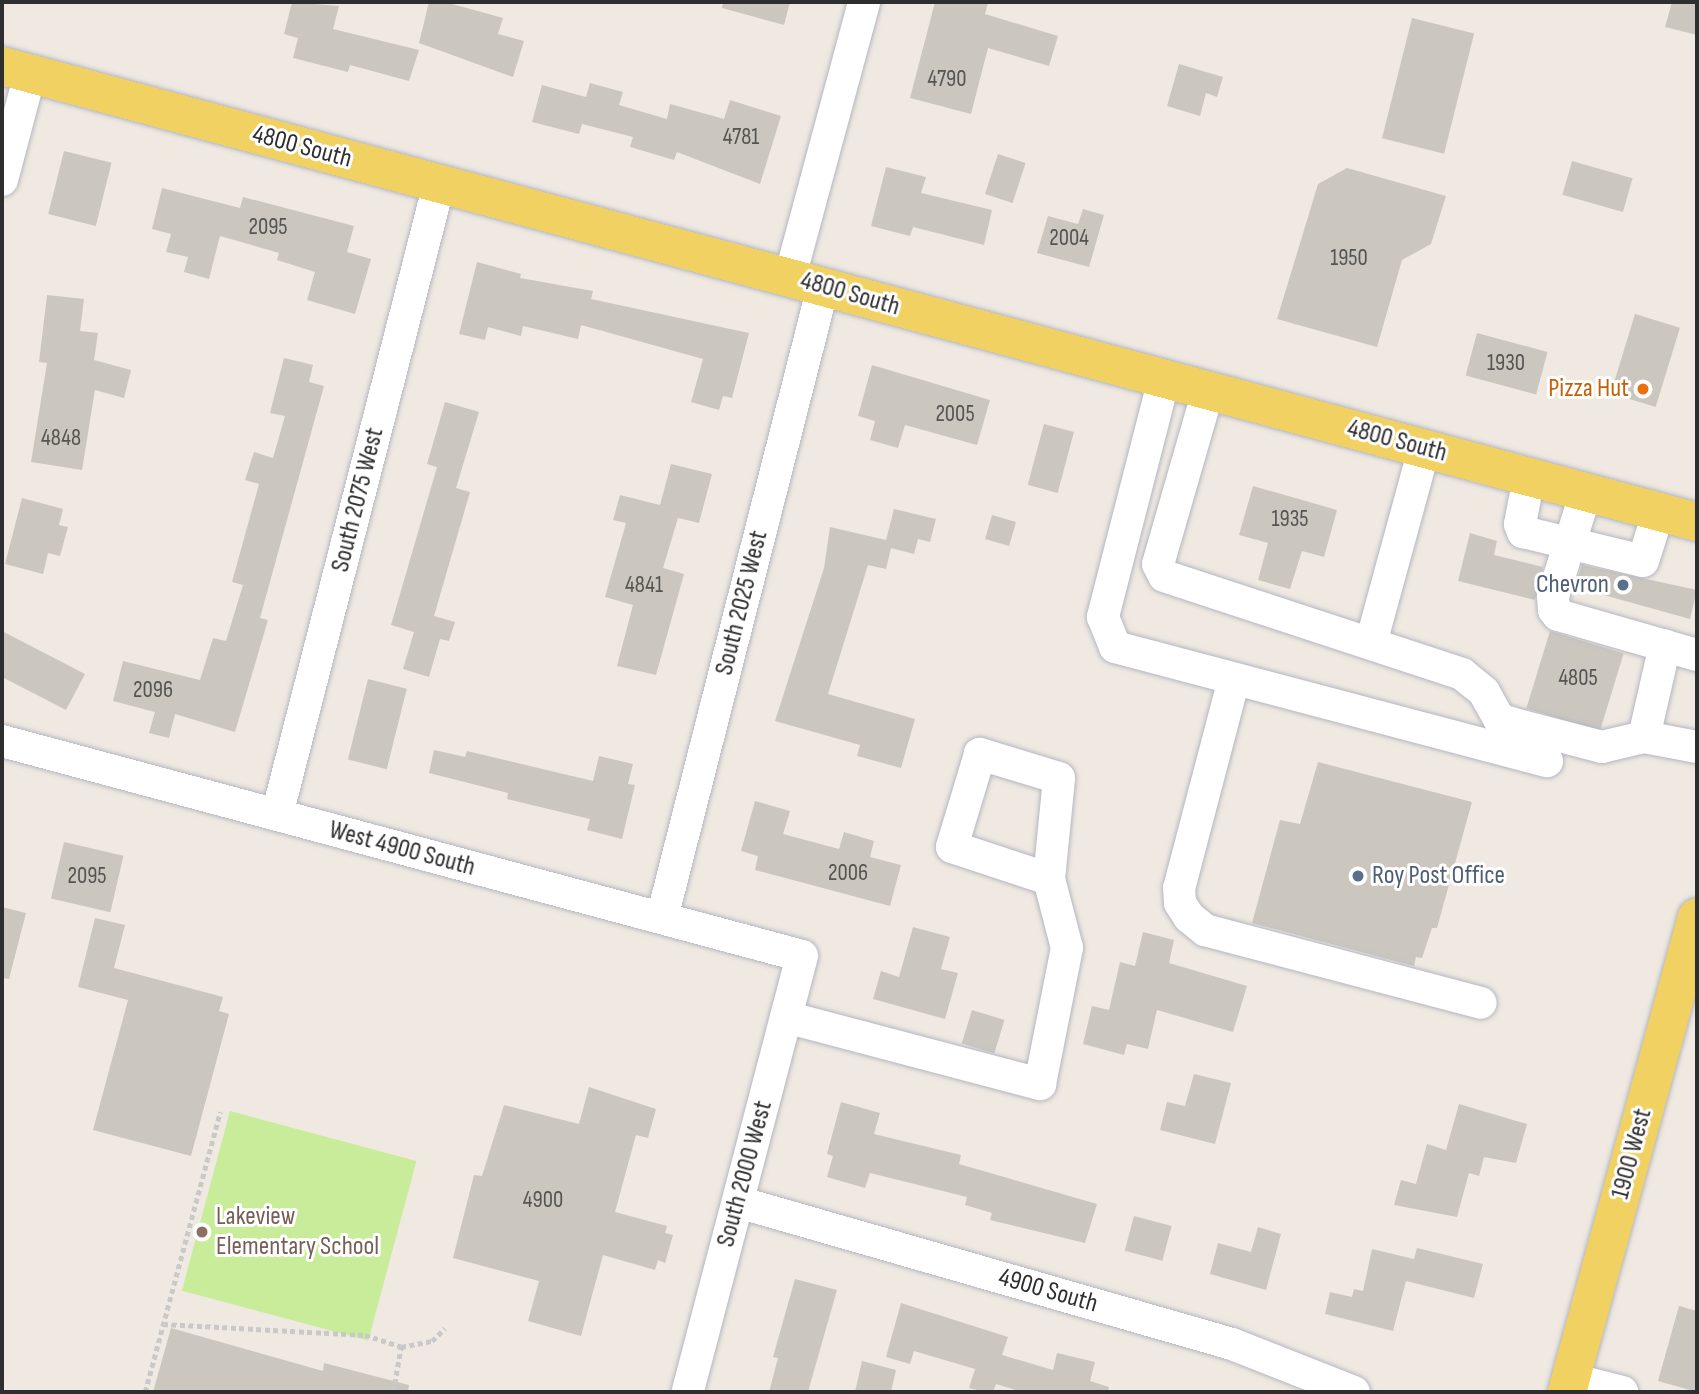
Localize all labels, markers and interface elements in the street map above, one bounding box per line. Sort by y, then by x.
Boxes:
house number: 4790 [927,65,967,93]
street label: 4800 South [249,119,355,175]
house number: 4781 [723,123,759,151]
house number: 2095 [248,213,288,241]
house number: 2004 [1049,224,1089,252]
house number: 1950 [1330,244,1368,272]
street label: 4800 South [797,265,903,323]
house number: 1930 [1487,349,1525,377]
place label: Pizza Hut [1548,373,1629,405]
marker: Pizza Hut [1635,381,1651,397]
house number: 2005 [935,400,975,428]
street label: 4800 South [1344,413,1450,469]
house number: 4848 [41,424,81,452]
street label: South 2075 West [325,425,391,575]
house number: 1935 [1271,505,1309,533]
street label: South 2025 West [709,528,775,678]
place label: Chevron [1536,569,1609,601]
house number: 4841 [625,571,663,599]
marker: Chevron [1615,577,1631,593]
house number: 4805 [1558,664,1598,692]
house number: 2096 [133,676,173,704]
street label: West 4900 South [326,815,478,883]
house number: 2006 [828,859,868,887]
place label: Roy Post Office [1372,860,1505,892]
house number: 2095 [67,862,107,890]
marker: Roy Post Office [1350,868,1366,884]
street label: South 2000 West [711,1098,779,1250]
street label: 1900 West [1605,1105,1659,1203]
house number: 4900 [523,1186,563,1214]
place label: Lakeview Elementary School [216,1201,379,1262]
marker: Lakeview Elementary School [194,1224,210,1240]
street label: 4900 South [995,1262,1101,1320]

